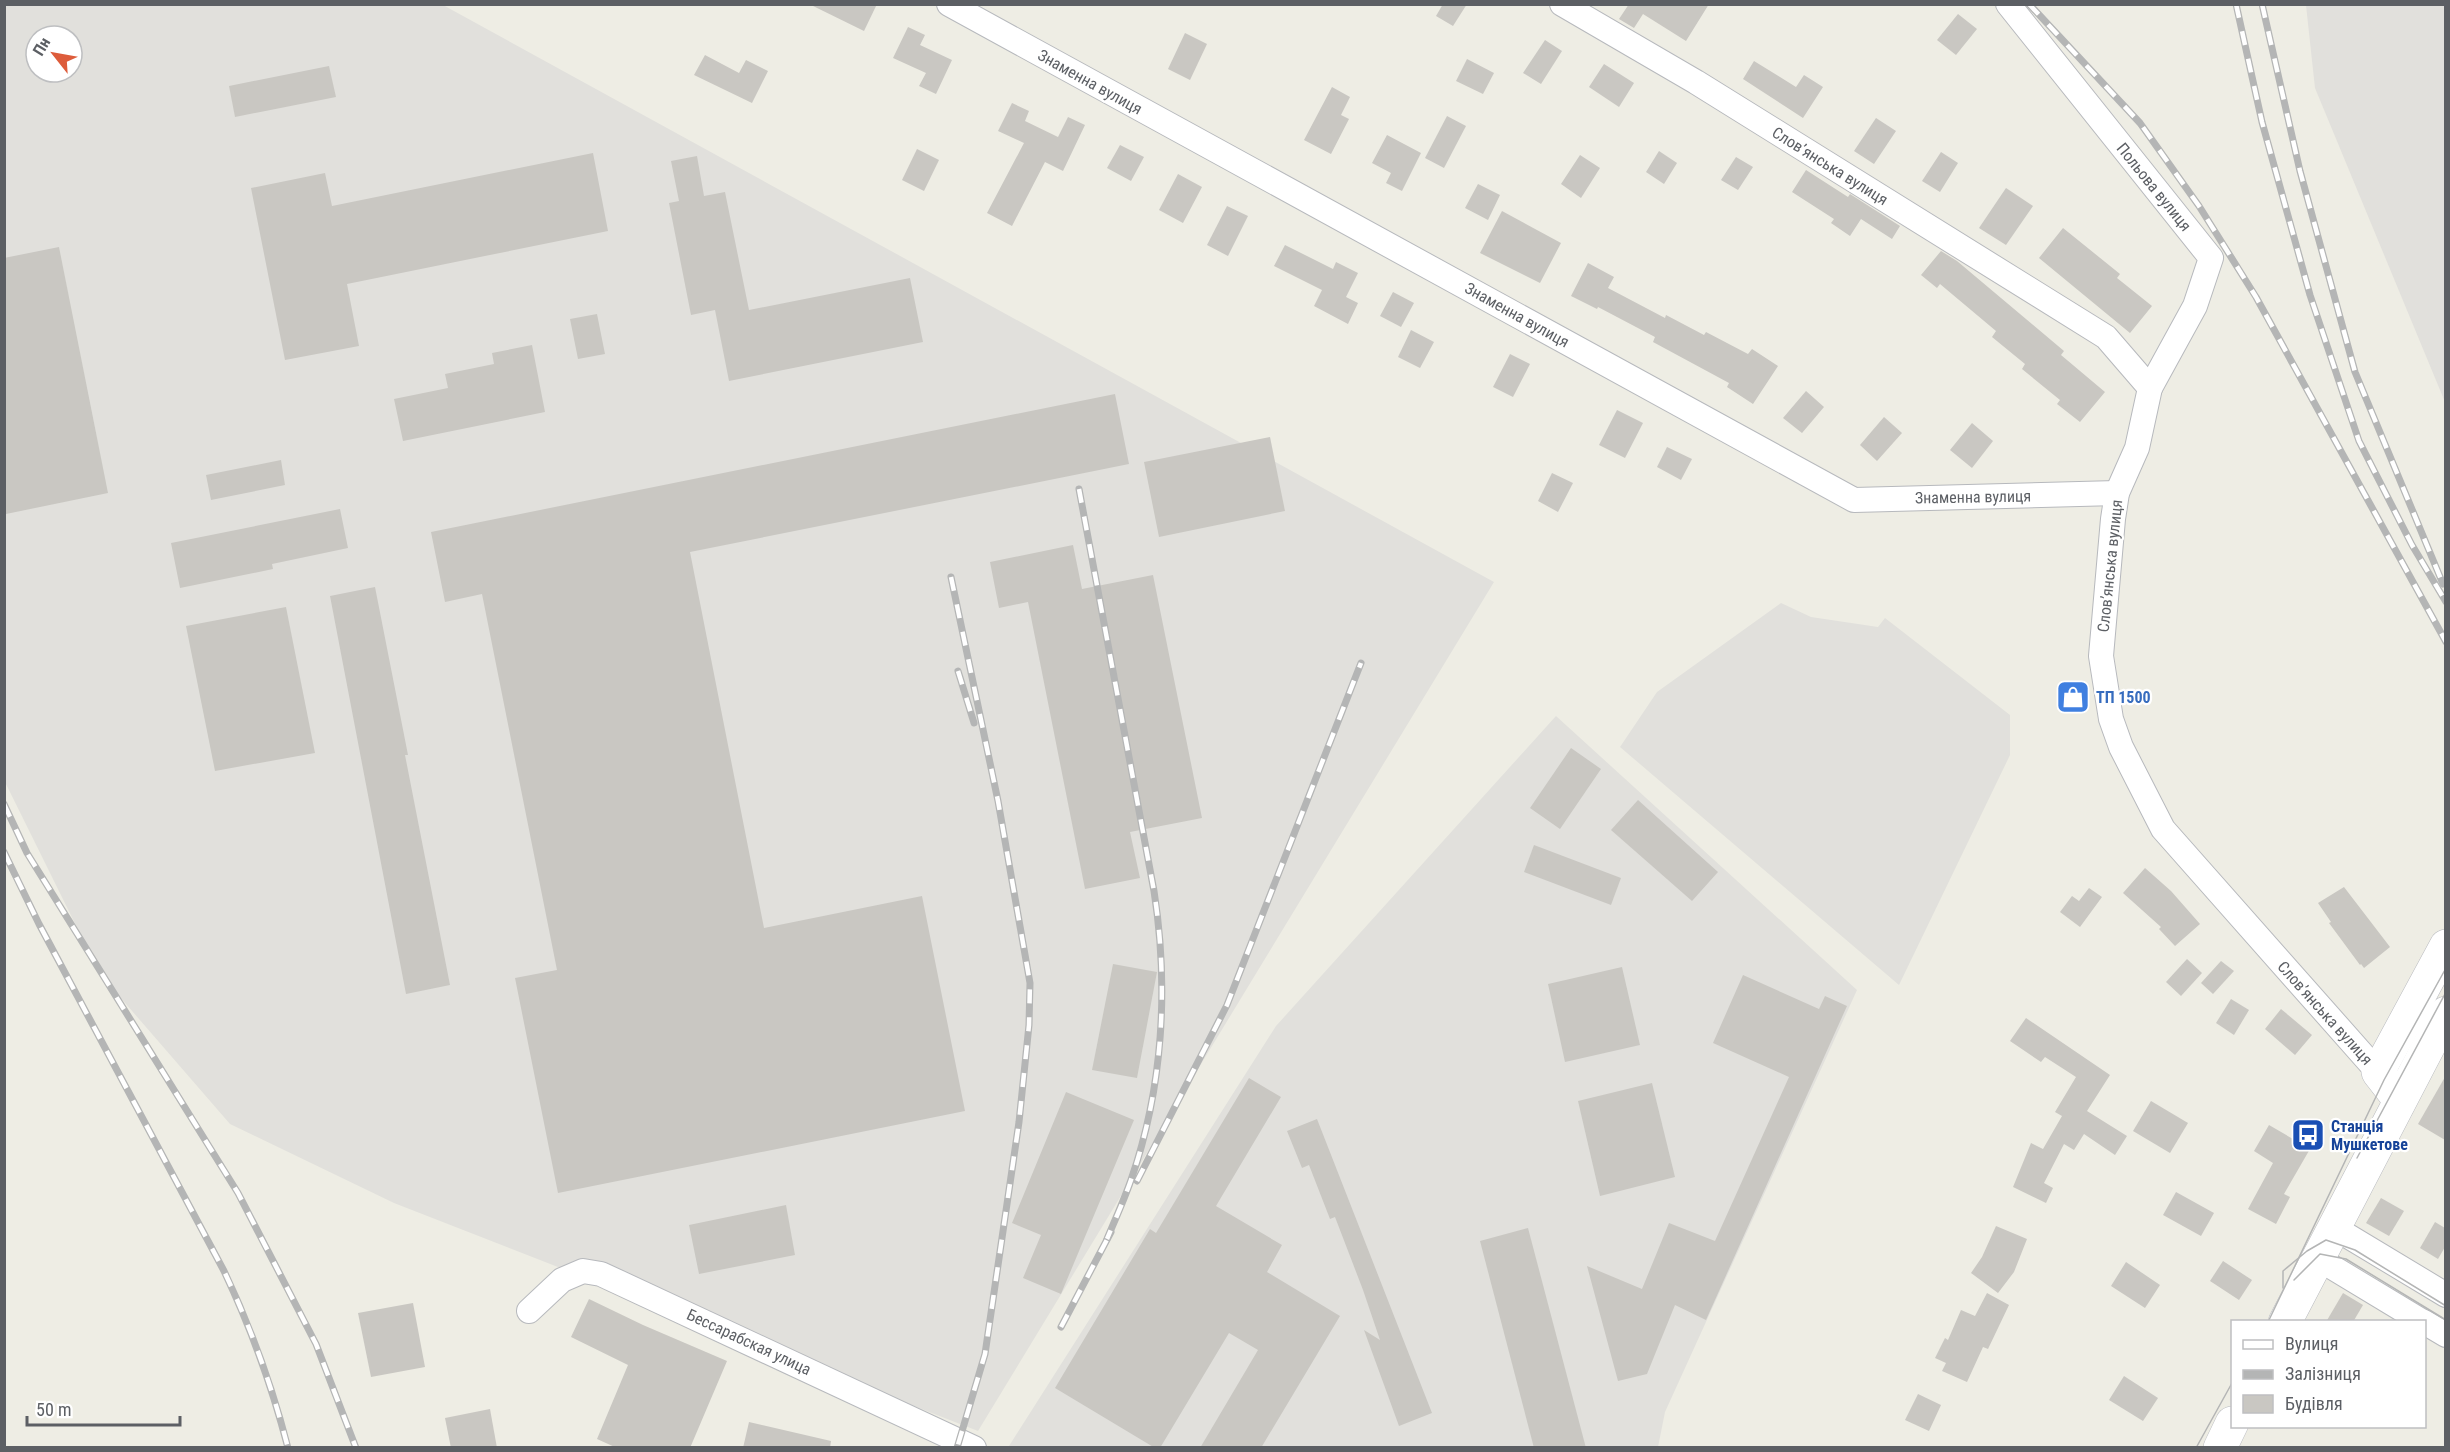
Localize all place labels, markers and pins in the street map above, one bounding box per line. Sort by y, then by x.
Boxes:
shop icon: ТП 1500 [2055,679,2091,715]
place label: ТП 1500 [2096,688,2151,707]
bus stop icon: Станція Мушкетове [2290,1117,2326,1153]
place label: Станція Мушкетове [2331,1117,2408,1154]

